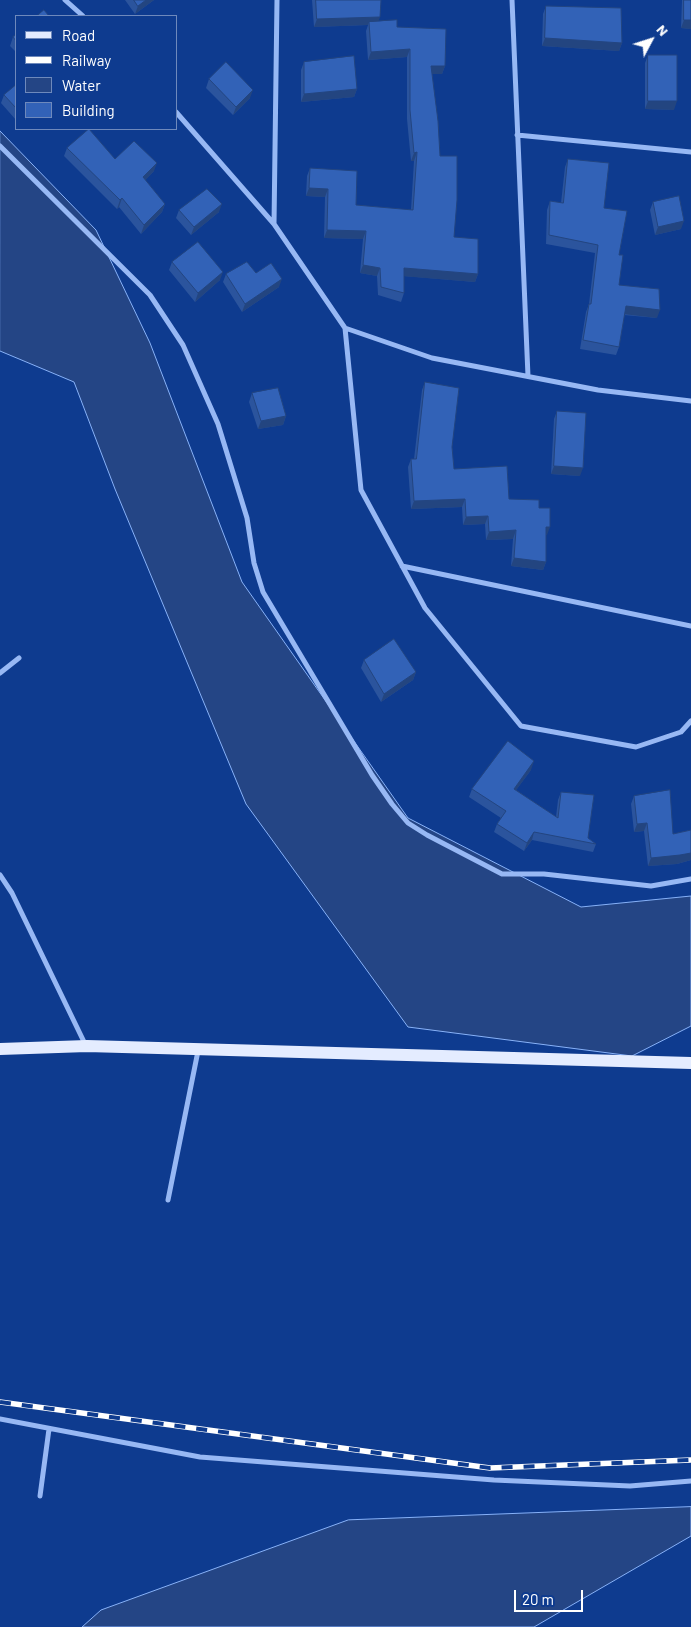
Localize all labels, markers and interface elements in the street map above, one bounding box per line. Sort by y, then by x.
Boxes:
legend [15,15,178,130]
north arrow [626,15,676,65]
text: N [653,21,672,39]
text: Road [62,26,95,44]
text: Railway [62,51,111,69]
text: Water [62,76,101,94]
text: Building [62,101,115,119]
scale bar [516,1580,585,1612]
text: 20 m [522,1590,554,1608]

